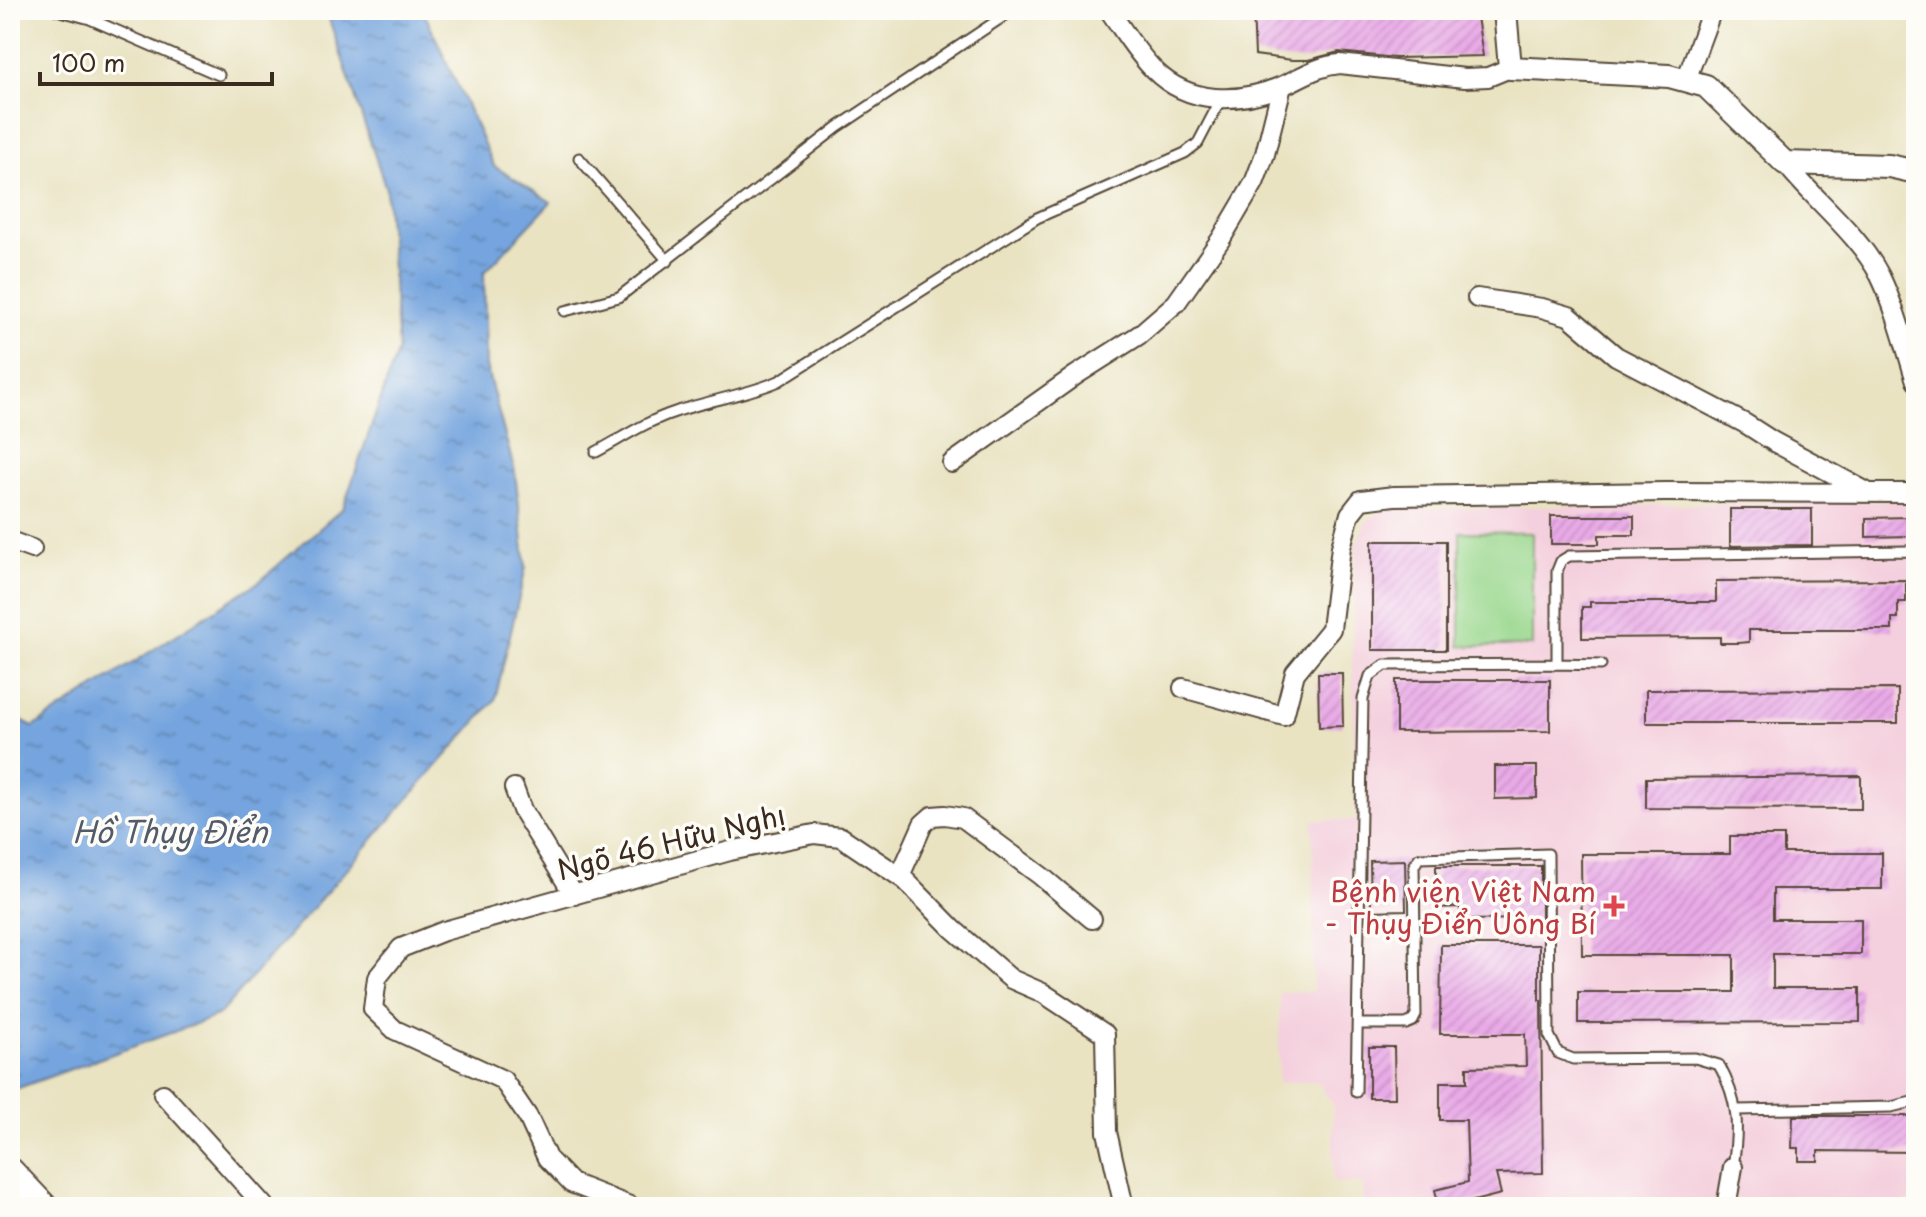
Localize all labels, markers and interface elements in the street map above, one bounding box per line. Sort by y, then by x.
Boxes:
scale bar [40,36,272,86]
text: 100 m [52,44,125,80]
street label: Ngõ 46 Hữu Nghị [552,792,790,890]
water label: Hồ Thụy Điển [72,808,270,853]
place label: Bệnh viện Việt Nam - Thụy Điển Uông Bí [1325,869,1596,944]
marker: Bệnh viện Việt Nam - Thụy Điển Uông Bí [1603,895,1625,917]

